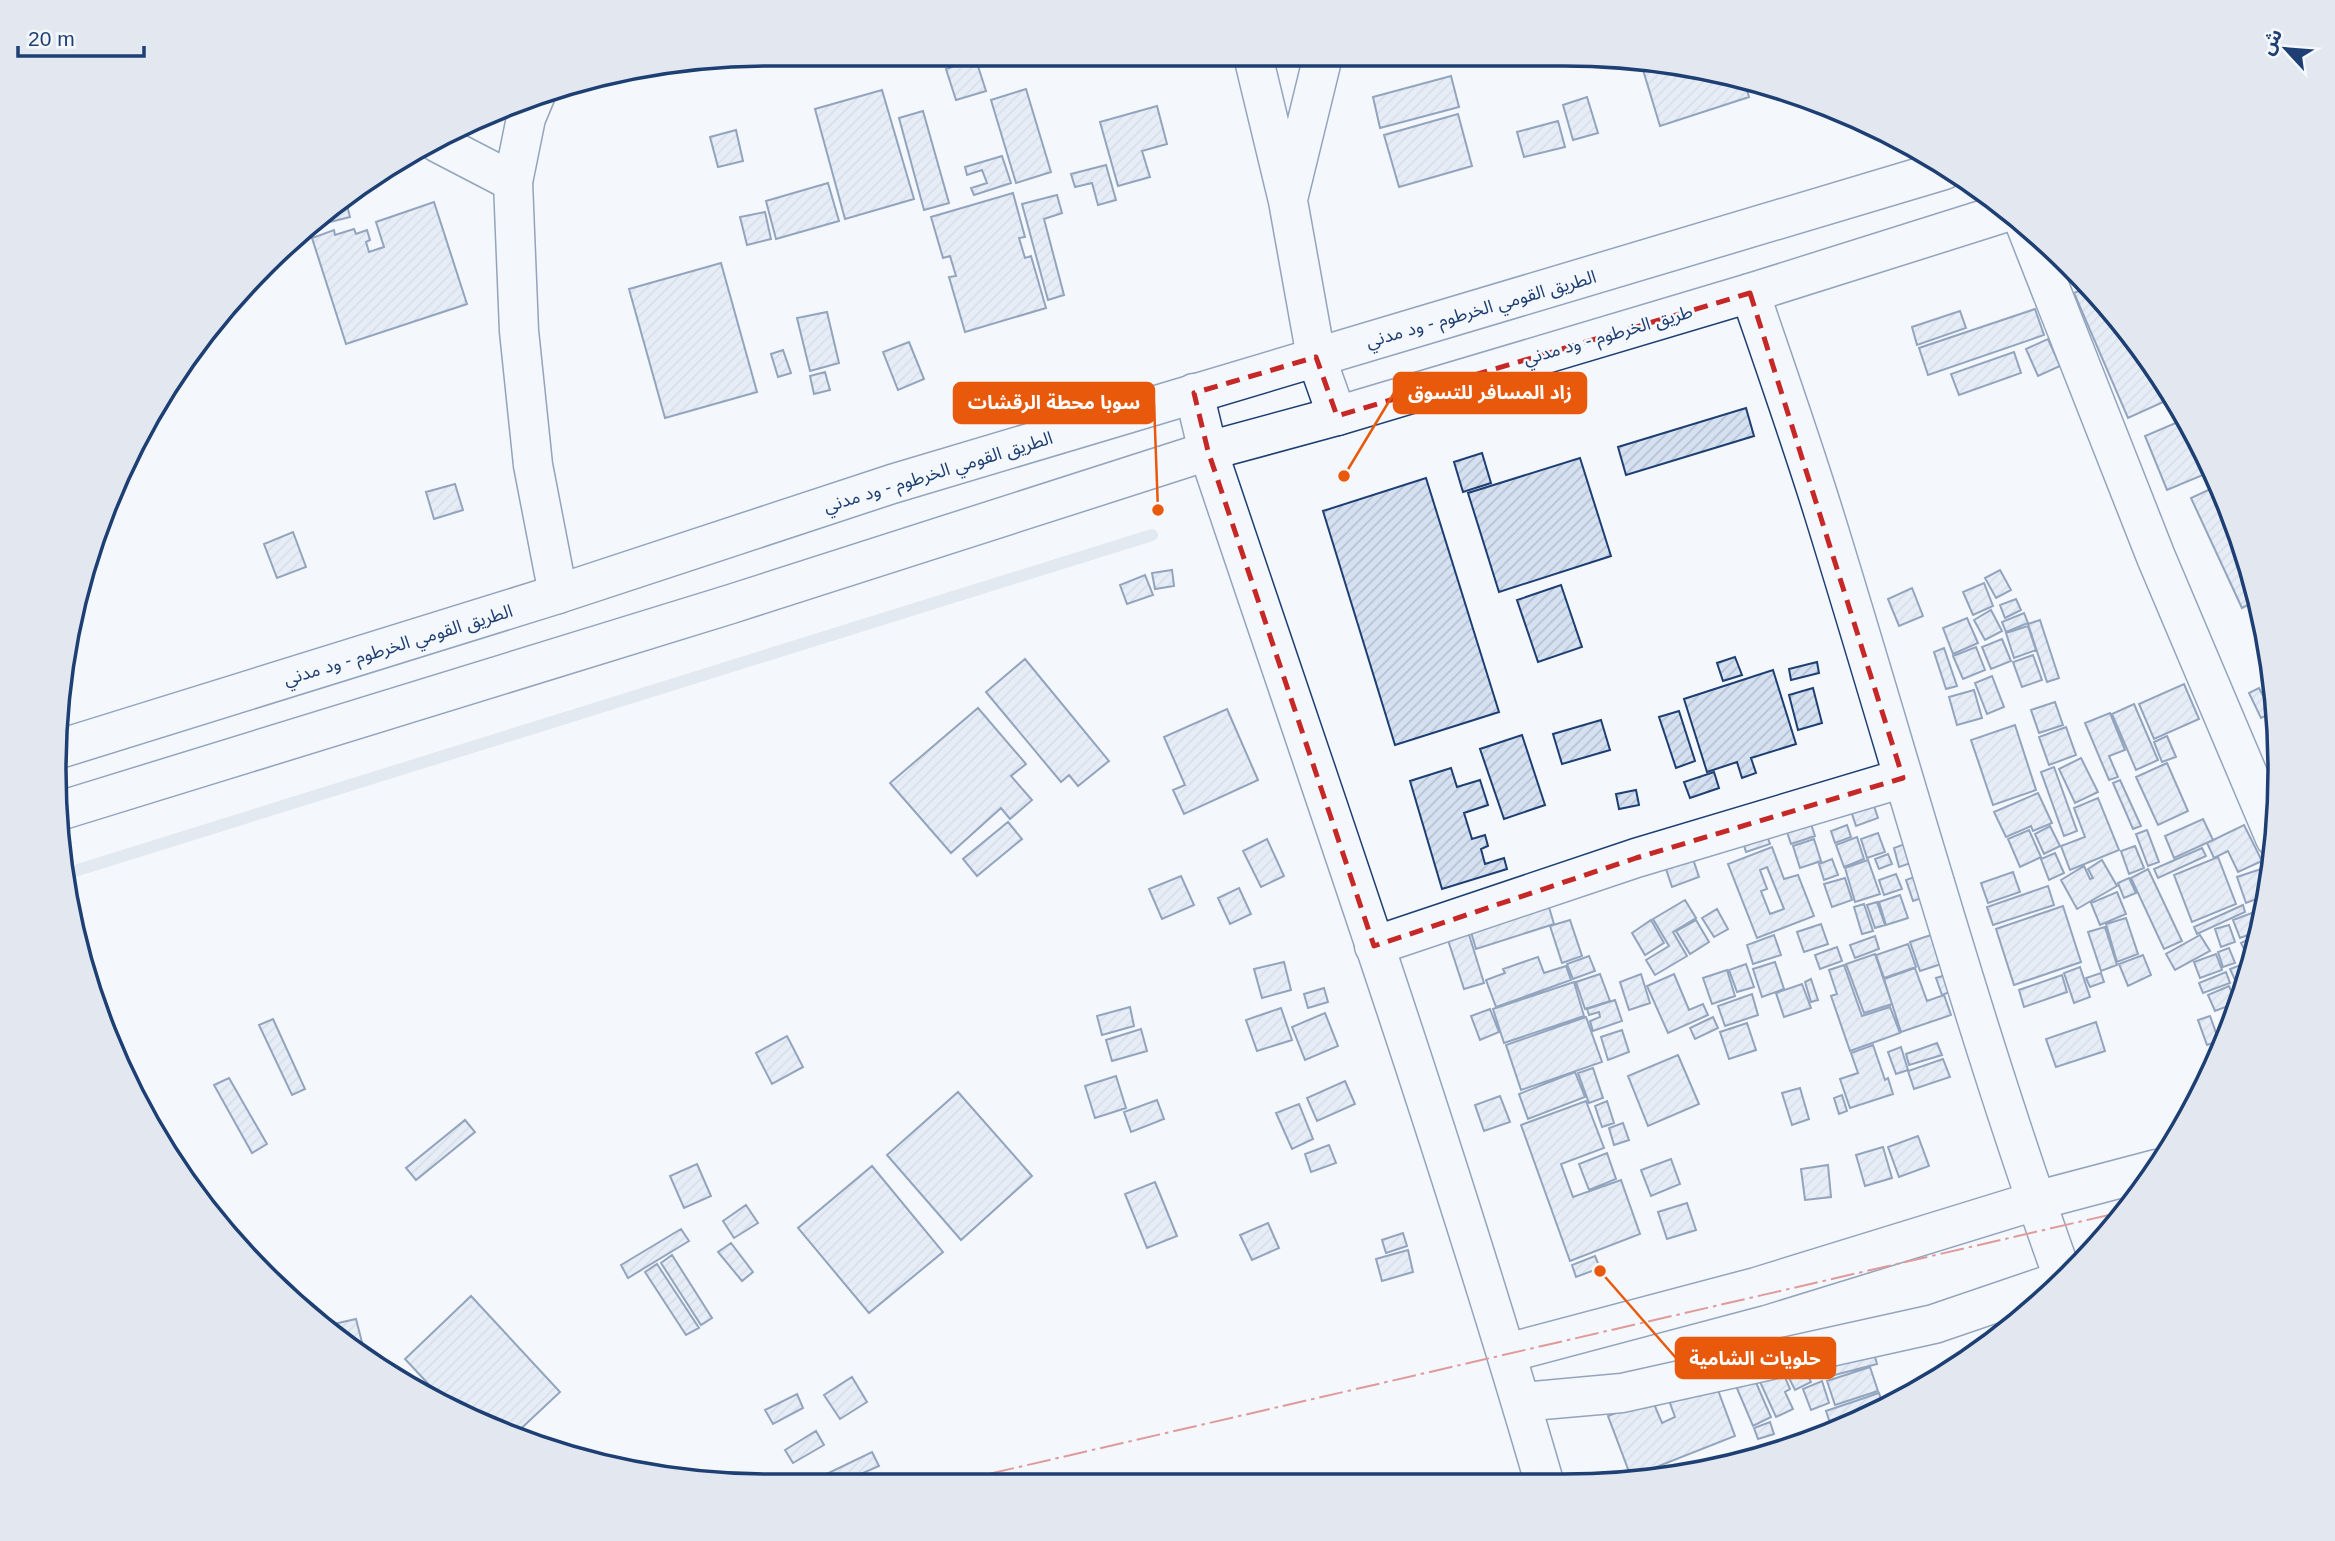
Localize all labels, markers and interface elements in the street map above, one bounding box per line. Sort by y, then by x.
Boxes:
scale bar [18,14,144,58]
north arrow [2251,14,2321,84]
text: ش [2256,25,2286,58]
text: 20 m [28,27,75,50]
street label: الطريق القومي الخرطوم - ود مدني [1364,267,1599,355]
street label: طريق الخرطوم - ود مدني [1521,301,1696,373]
callout: زاد المسافر للتسوق [1394,373,1586,413]
text: زاد المسافر للتسوق [1408,382,1572,404]
callout: سوبا محطة الرقشات [954,383,1154,423]
text: سوبا محطة الرقشات [968,392,1140,414]
street label: الطريق القومي الخرطوم - ود مدني [821,428,1056,520]
street label: الطريق القومي الخرطوم - ود مدني [281,601,516,693]
callout: حلويات الشامية [1676,1338,1835,1378]
text: حلويات الشامية [1689,1348,1821,1369]

